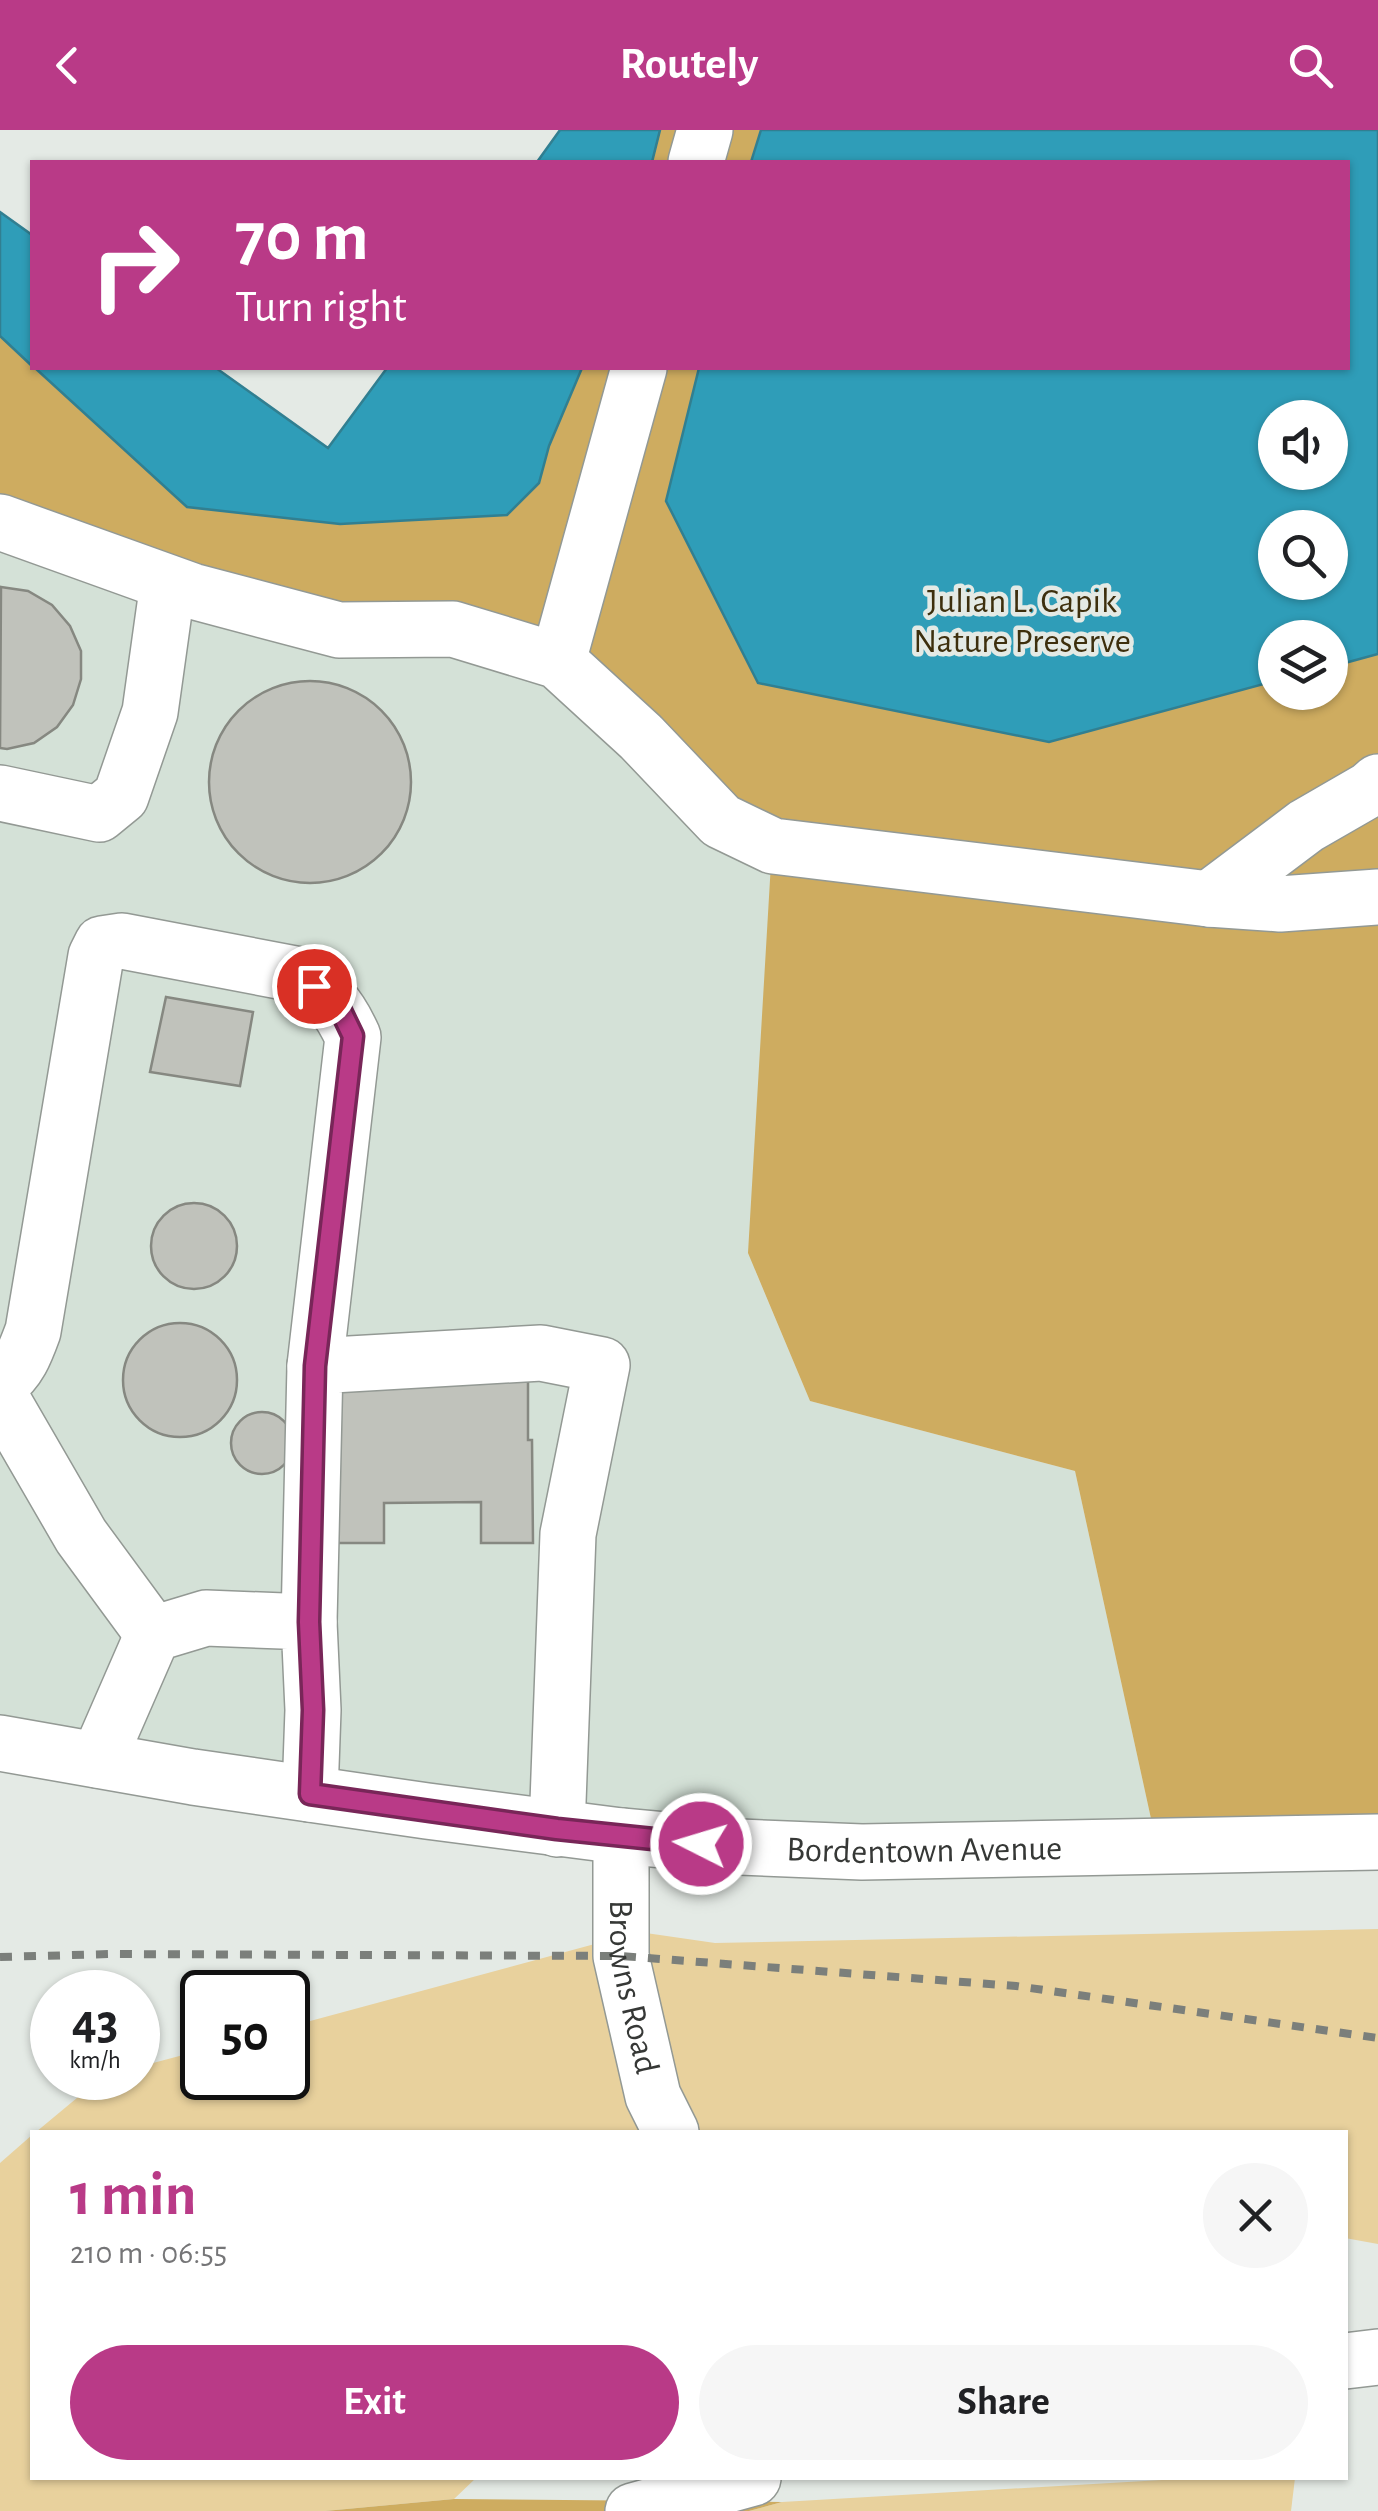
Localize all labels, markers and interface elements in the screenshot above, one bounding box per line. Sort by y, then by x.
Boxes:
icon: back [40,38,95,93]
icon: search [1283,38,1338,93]
text: Routely [620,42,758,87]
icon: right [70,200,200,330]
text: 70 m [235,203,369,273]
text: Turn right [235,285,407,330]
map controls [1258,400,1348,710]
button: sound [1258,400,1348,490]
button: search [1258,510,1348,600]
park label: Julian L. Capik Nature Preserve [913,584,1131,659]
button: layers [1258,620,1348,710]
pin [272,944,357,1029]
icon: arrive [287,959,342,1014]
position arrow [649,1792,753,1896]
street label: Bordentown Avenue [786,1831,1063,1870]
street label: Browns Road [602,1900,665,2077]
speed limit sign: 50 [180,1970,310,2100]
text: 43 [72,1998,118,2048]
text: km/h [69,2048,121,2073]
button: close [1203,2163,1308,2268]
text: 1 min [70,2166,196,2226]
text: 210 m · 06:55 [70,2237,227,2269]
button: Exit [70,2345,679,2460]
button: Share [699,2345,1308,2460]

